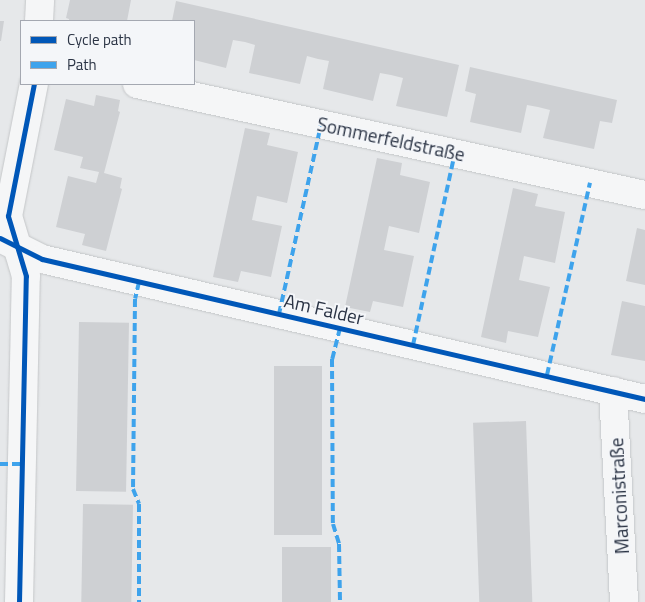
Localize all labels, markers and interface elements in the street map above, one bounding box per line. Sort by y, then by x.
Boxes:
legend [20,20,195,85]
text: Cycle path [67,28,132,51]
text: Path [67,53,97,76]
street label: Sommerfeldstraße [315,112,467,166]
street label: Am Falder [282,289,366,329]
street label: Marconistraße [605,437,633,555]

